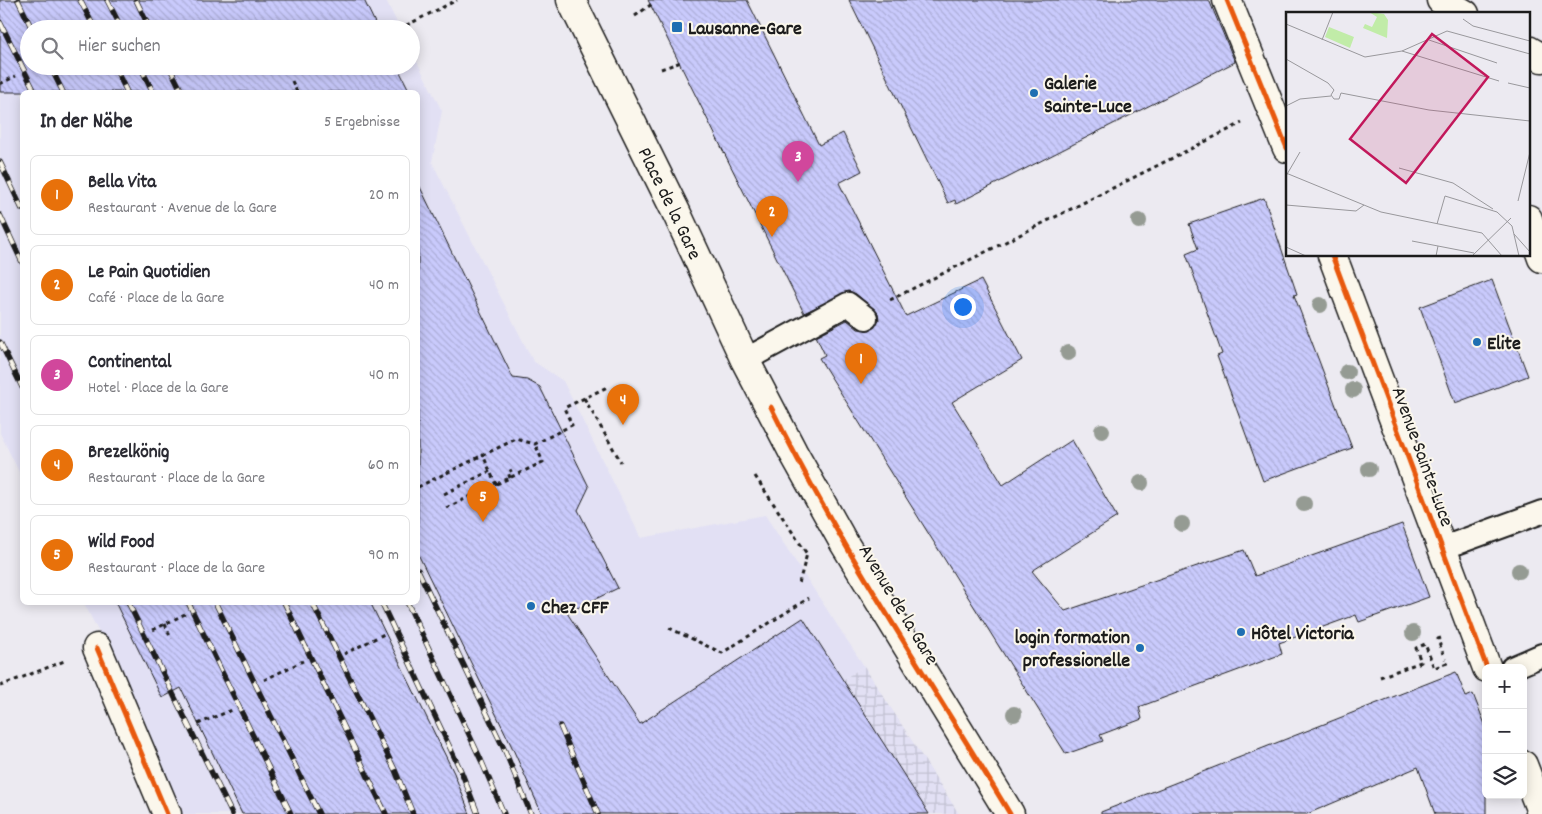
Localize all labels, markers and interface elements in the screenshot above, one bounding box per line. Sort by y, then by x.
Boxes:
inset map [1286,12,1530,256]
place label: Lausanne-Gare [688,16,802,44]
search box [20,20,420,75]
marker: Lausanne-Gare [670,20,684,34]
icon: search [38,34,66,62]
text: Hier suchen [78,34,161,61]
place label: Galerie Sainte-Luce [1044,71,1132,122]
marker: Galerie Sainte-Luce [1028,87,1040,99]
text: In der Nähe [40,108,132,138]
text: 5 Ergebnisse [324,111,400,134]
pin: 3 [782,141,814,182]
street label: Place de la Gare [629,143,707,265]
text: Bella Vita [88,170,156,197]
text: 1 [55,184,59,207]
text: 20 m [369,184,399,207]
pin: 2 [756,196,788,237]
text: Restaurant · Avenue de la Gare [88,197,277,220]
text: Le Pain Quotidien [88,260,210,287]
text: 2 [54,274,61,297]
text: 40 m [369,274,399,297]
text: Café · Place de la Gare [88,287,224,310]
your location [950,294,976,320]
place label: Elite [1487,331,1521,359]
marker: Elite [1471,336,1483,348]
pin: 1 [845,343,877,384]
text: Continental [88,350,171,377]
text: 3 [53,364,61,387]
text: 40 m [369,364,399,387]
text: Hotel · Place de la Gare [88,377,229,400]
street label: Avenue Sainte-Luce [1383,383,1460,531]
pin: 4 [607,384,639,425]
text: Brezelkönig [88,440,169,467]
text: 4 [54,454,60,477]
text: 60 m [368,454,399,477]
text: Restaurant · Place de la Gare [88,467,265,490]
pin: 5 [467,481,499,522]
text: Wild Food [88,530,154,557]
street label: Avenue de la Gare [850,540,945,671]
text: 5 [53,544,61,567]
text: 90 m [368,544,399,567]
text: Restaurant · Place de la Gare [88,557,265,580]
place label: Chez CFF [541,595,610,623]
marker: Chez CFF [525,600,537,612]
place label: Hôtel Victoria [1251,621,1354,649]
place label: login formation professionelle [1014,625,1130,676]
marker: Hôtel Victoria [1235,626,1247,638]
marker: login formation professionelle [1134,642,1146,654]
map controls [1482,664,1527,799]
button: + [1482,664,1527,709]
button: − [1482,709,1527,754]
button: layers [1482,754,1527,799]

